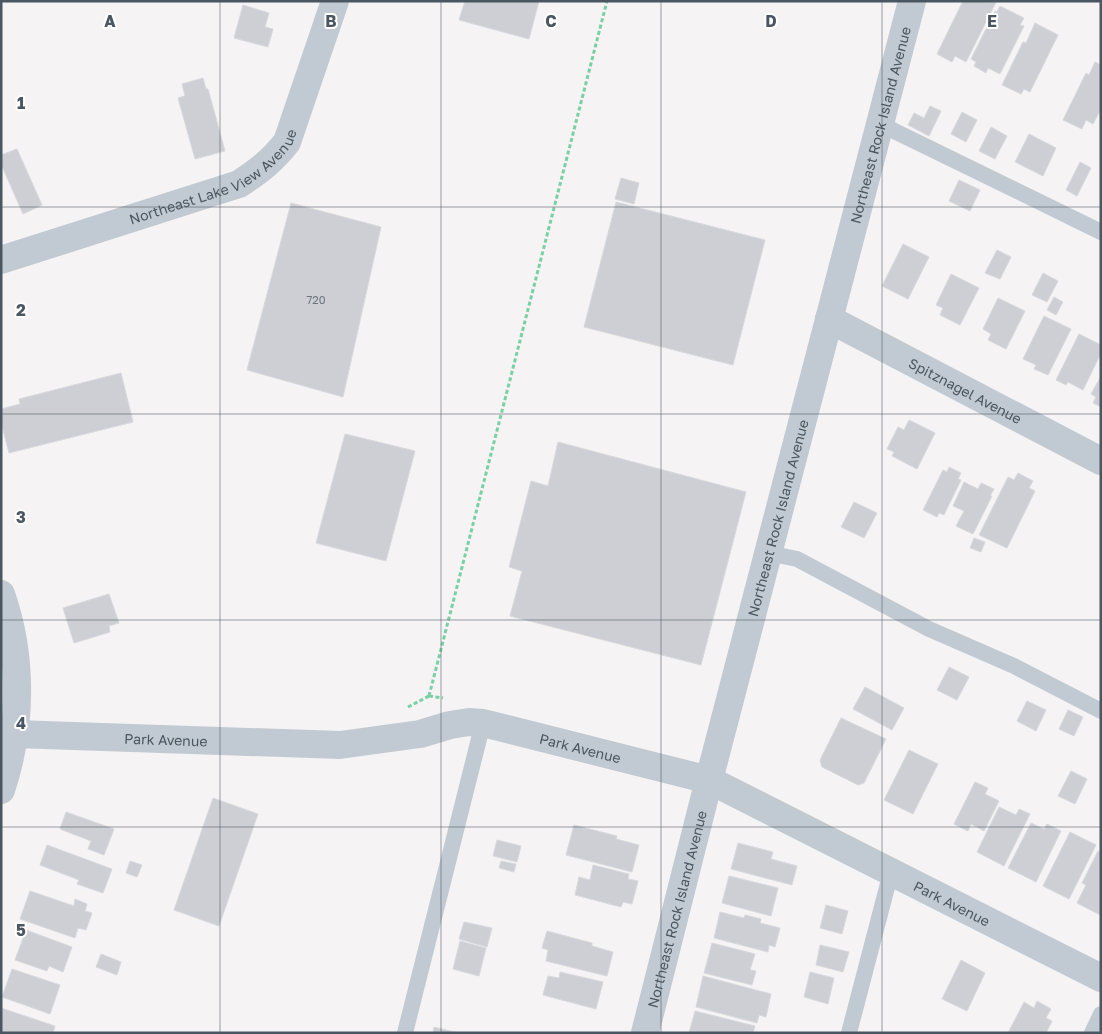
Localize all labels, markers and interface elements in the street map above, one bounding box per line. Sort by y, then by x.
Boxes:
text: A [104,11,116,31]
text: B [325,11,337,31]
text: C [545,11,557,31]
text: D [765,11,777,31]
text: E [987,11,997,31]
street label: Northeast Rock Island Avenue [846,25,914,225]
text: 1 [17,93,25,113]
street label: Northeast Lake View Avenue [127,127,299,227]
house number: 720 [306,293,326,306]
text: 2 [16,300,26,320]
street label: Spitznagel Avenue [906,354,1025,427]
street label: Northeast Rock Island Avenue [744,417,811,618]
text: 3 [16,507,26,527]
text: 4 [16,713,26,733]
street label: Park Avenue [124,729,208,749]
street label: Park Avenue [538,729,623,766]
street label: Northeast Rock Island Avenue [643,808,710,1009]
street label: Park Avenue [911,876,993,929]
text: 5 [16,920,26,940]

